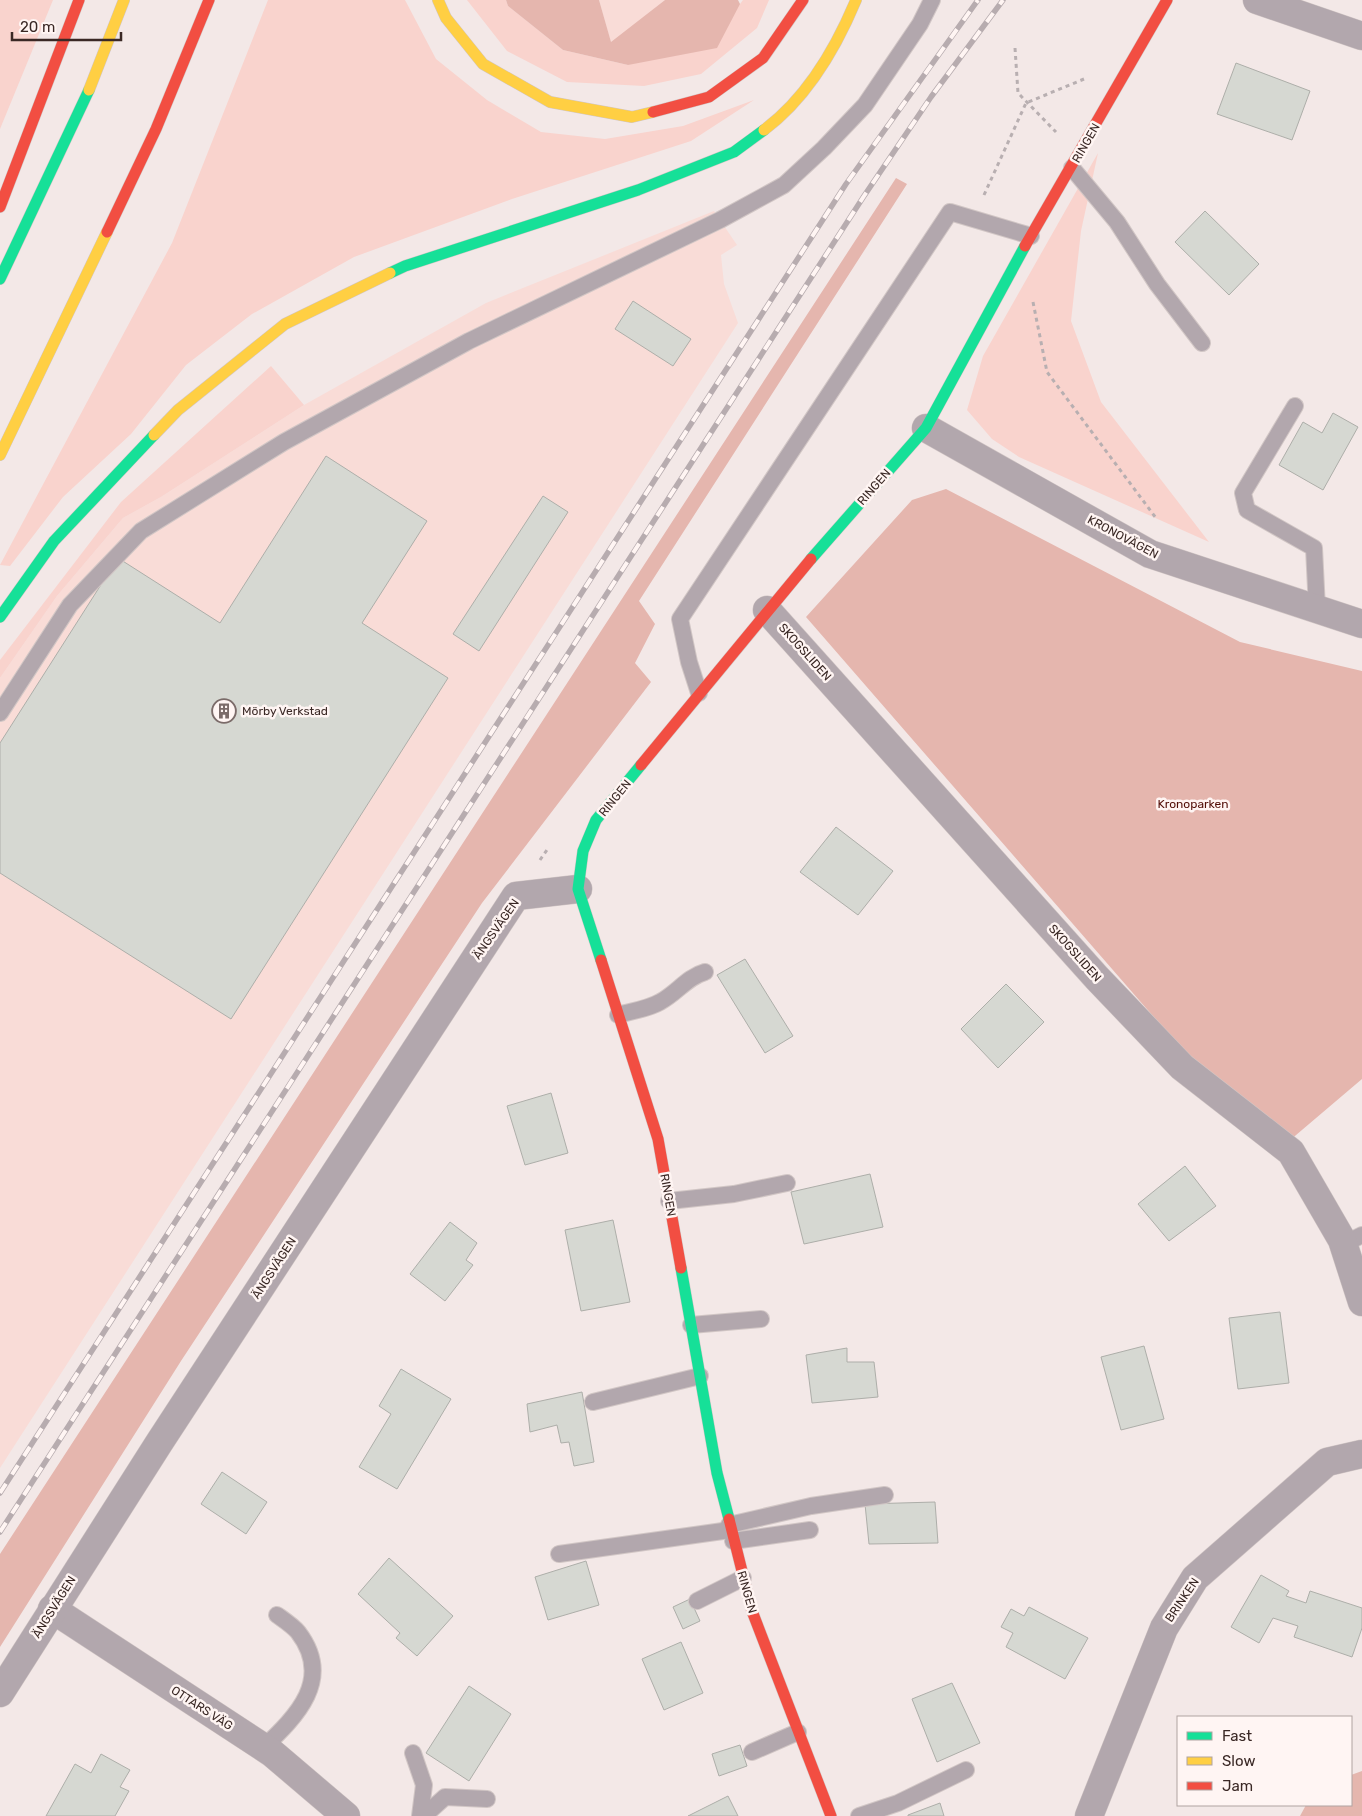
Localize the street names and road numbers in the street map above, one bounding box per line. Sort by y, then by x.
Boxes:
street label: RINGEN [1069,121,1103,165]
street label: RINGEN [855,466,893,508]
street label: KRONOVÄGEN [1085,512,1161,562]
street label: SKOGSLIDEN [776,621,834,683]
street label: RINGEN [596,777,634,819]
street label: ÄNGSVÄGEN [470,896,522,962]
street label: SKOGSLIDEN [1046,922,1104,984]
street label: RINGEN [657,1172,679,1218]
street label: ÄNGSVÄGEN [249,1235,299,1301]
street label: RINGEN [734,1569,760,1615]
street label: ÄNGSVÄGEN [29,1573,79,1641]
street label: BRINKEN [1162,1575,1202,1625]
street label: OTTARS VÄG [169,1683,235,1733]

